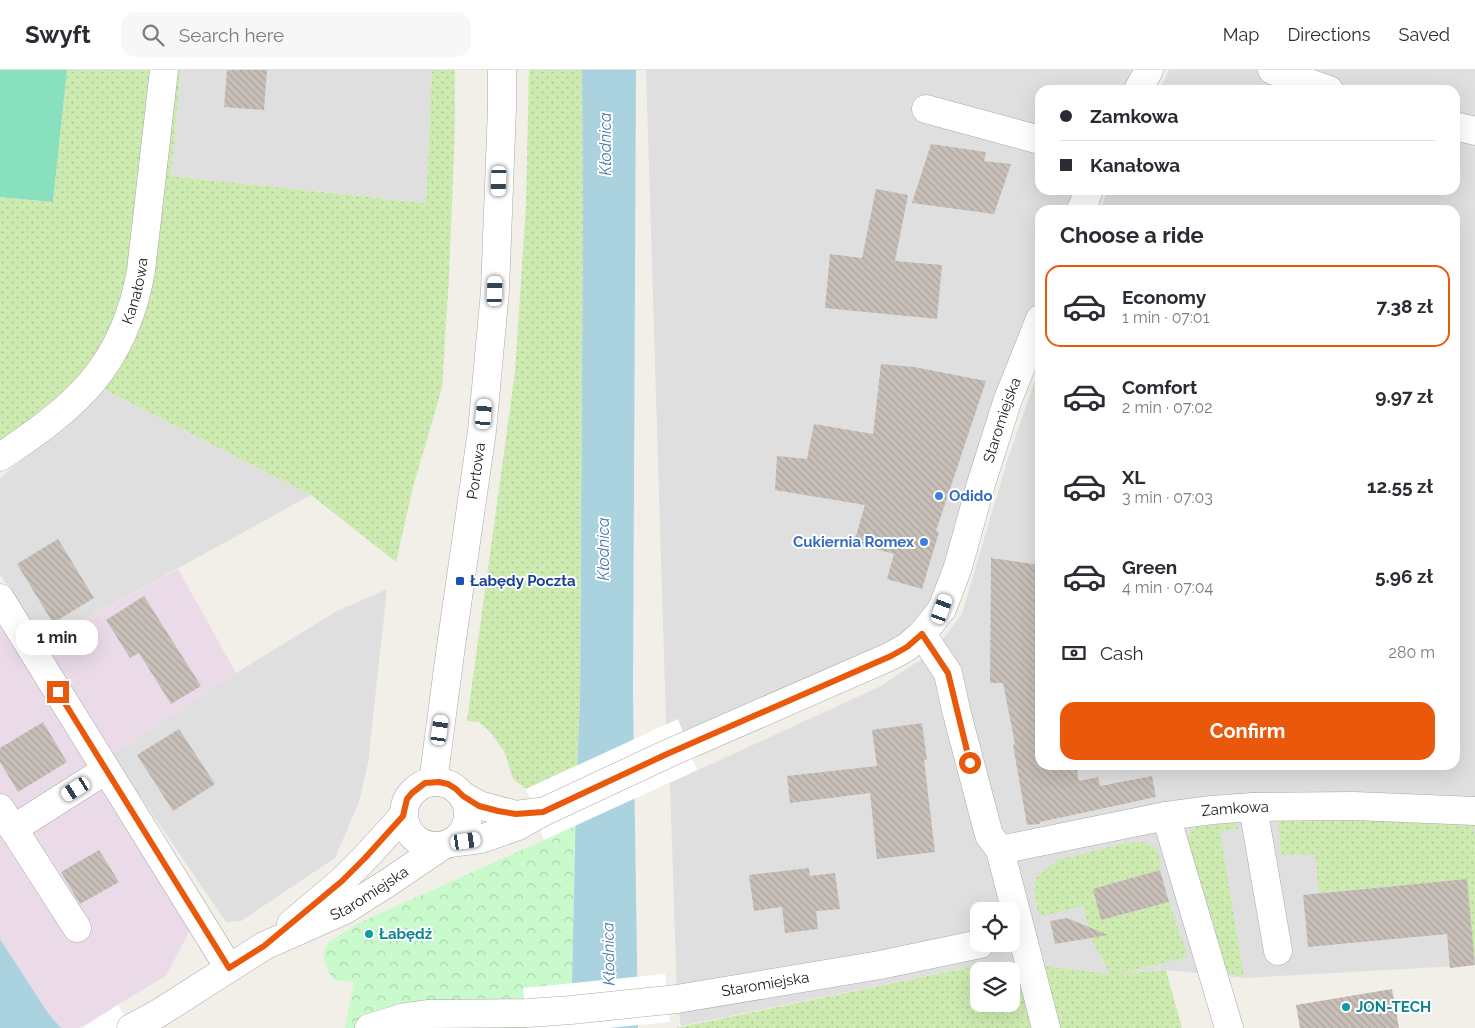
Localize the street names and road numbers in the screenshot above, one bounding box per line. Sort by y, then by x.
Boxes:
street label: Kanałowa [118,257,151,327]
street label: Staromiejska [979,375,1025,465]
street label: Portowa [463,441,489,501]
street label: Zamkowa [1200,798,1269,820]
street label: Staromiejska [327,863,412,924]
street label: Staromiejska [720,968,811,1000]

